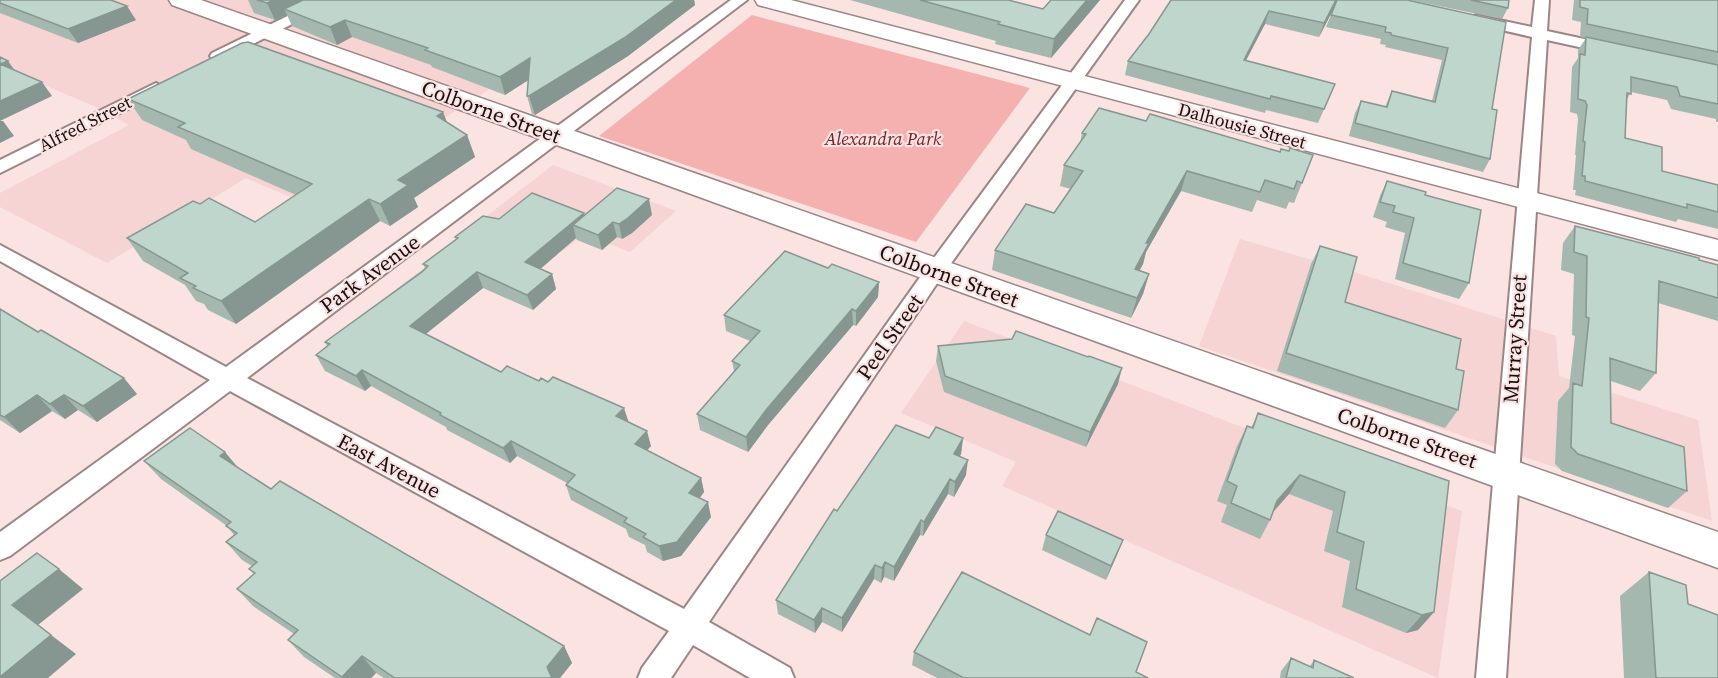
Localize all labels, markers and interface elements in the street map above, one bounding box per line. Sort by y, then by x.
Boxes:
street label: Colborne Street [418,73,565,150]
street label: Alfred Street [34,89,136,158]
street label: Dalhousie Street [1175,96,1309,155]
park label: Alexandra Park [824,126,942,151]
street label: Park Avenue [314,227,426,320]
street label: Colborne Street [876,237,1023,314]
street label: Murray Street [1496,274,1533,404]
street label: Peel Street [849,288,930,385]
street label: Colborne Street [1333,400,1481,475]
street label: East Avenue [332,426,446,505]

